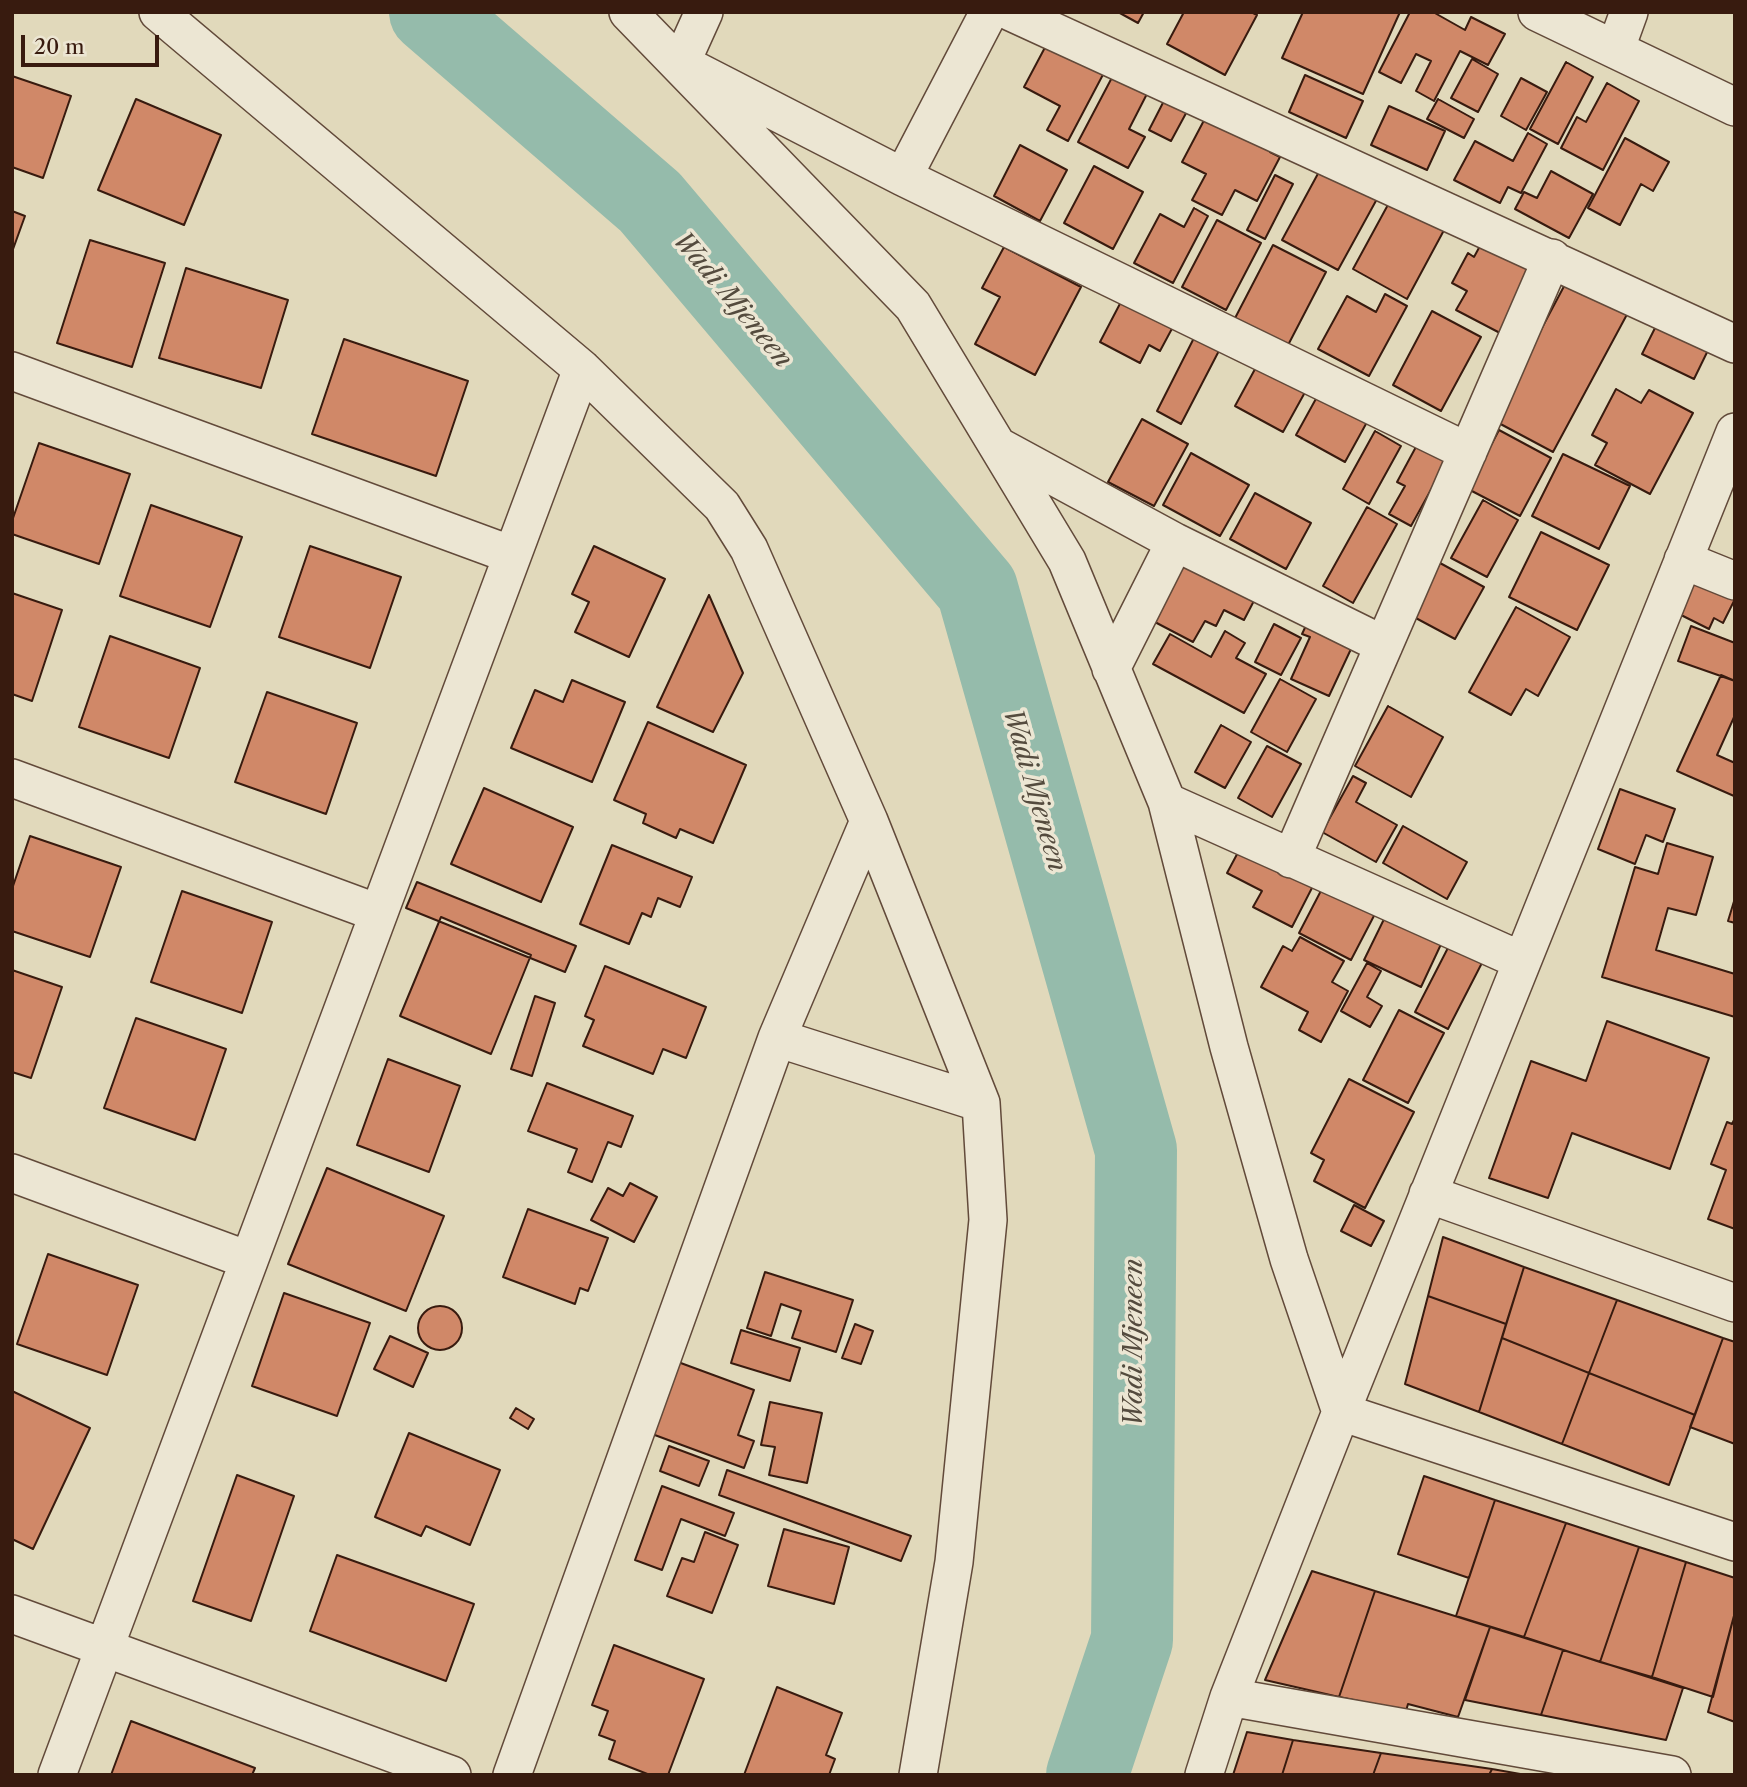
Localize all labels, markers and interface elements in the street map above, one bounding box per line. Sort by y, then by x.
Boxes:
scale bar [24,21,163,65]
text: 20 m [34,34,85,59]
water label: Wadi Mjeneen [666,225,798,375]
water label: Wadi Mjeneen [996,705,1072,875]
water label: Wadi Mjeneen [1118,1259,1150,1427]

